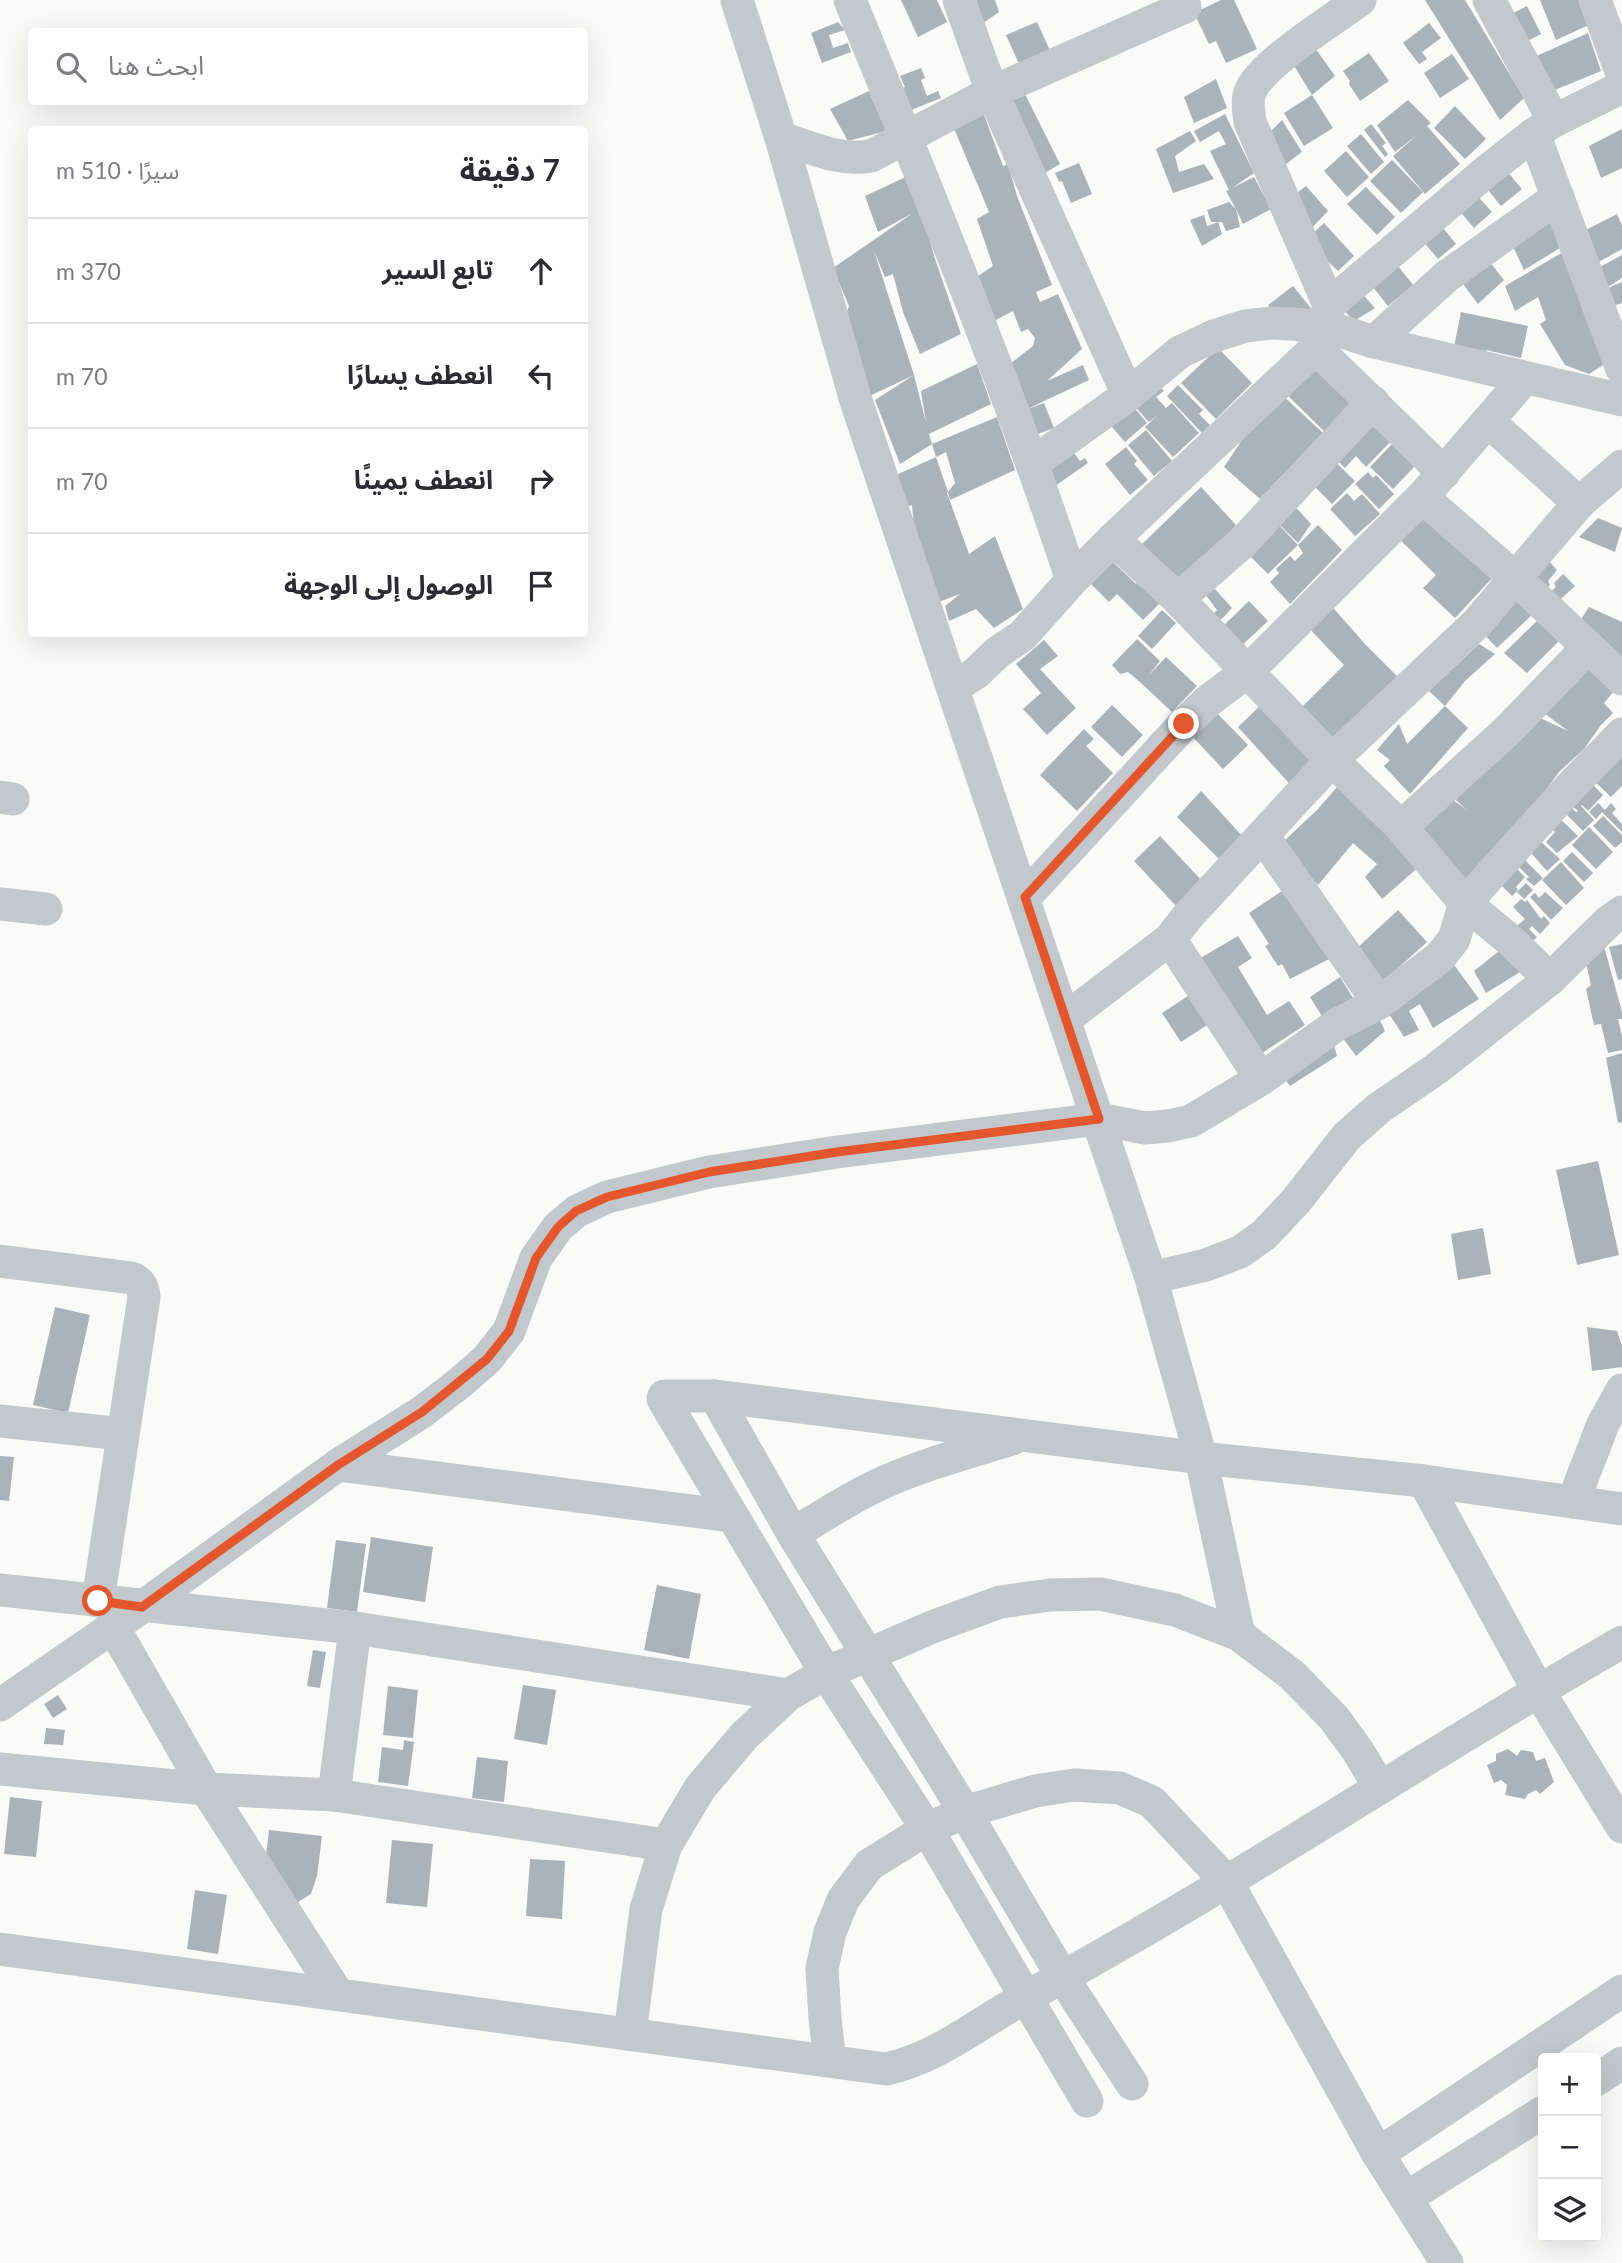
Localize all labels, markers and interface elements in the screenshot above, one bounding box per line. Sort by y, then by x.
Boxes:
search box [28,28,588,105]
icon: search [52,48,90,86]
text: ابحث هنا [108,49,204,81]
text: 7 دقيقة [460,151,560,187]
text: سيرًا · 510 m [56,156,179,184]
icon: ahead [522,252,560,290]
text: تابع السير [382,253,493,285]
text: 370 m [56,257,121,285]
icon: left [522,357,560,395]
text: انعطف يسارًا [347,358,493,390]
text: 70 m [56,362,108,390]
icon: right [522,462,560,500]
text: انعطف يمينًا [354,463,493,495]
text: 70 m [56,467,108,495]
icon: arrive [522,567,560,605]
text: الوصول إلى الوجهة [284,568,493,600]
route end [1168,708,1199,739]
route start [82,1585,113,1616]
map controls [1538,2053,1601,2242]
button: + [1538,2053,1601,2116]
button: − [1538,2116,1601,2179]
button: layers [1538,2179,1601,2242]

